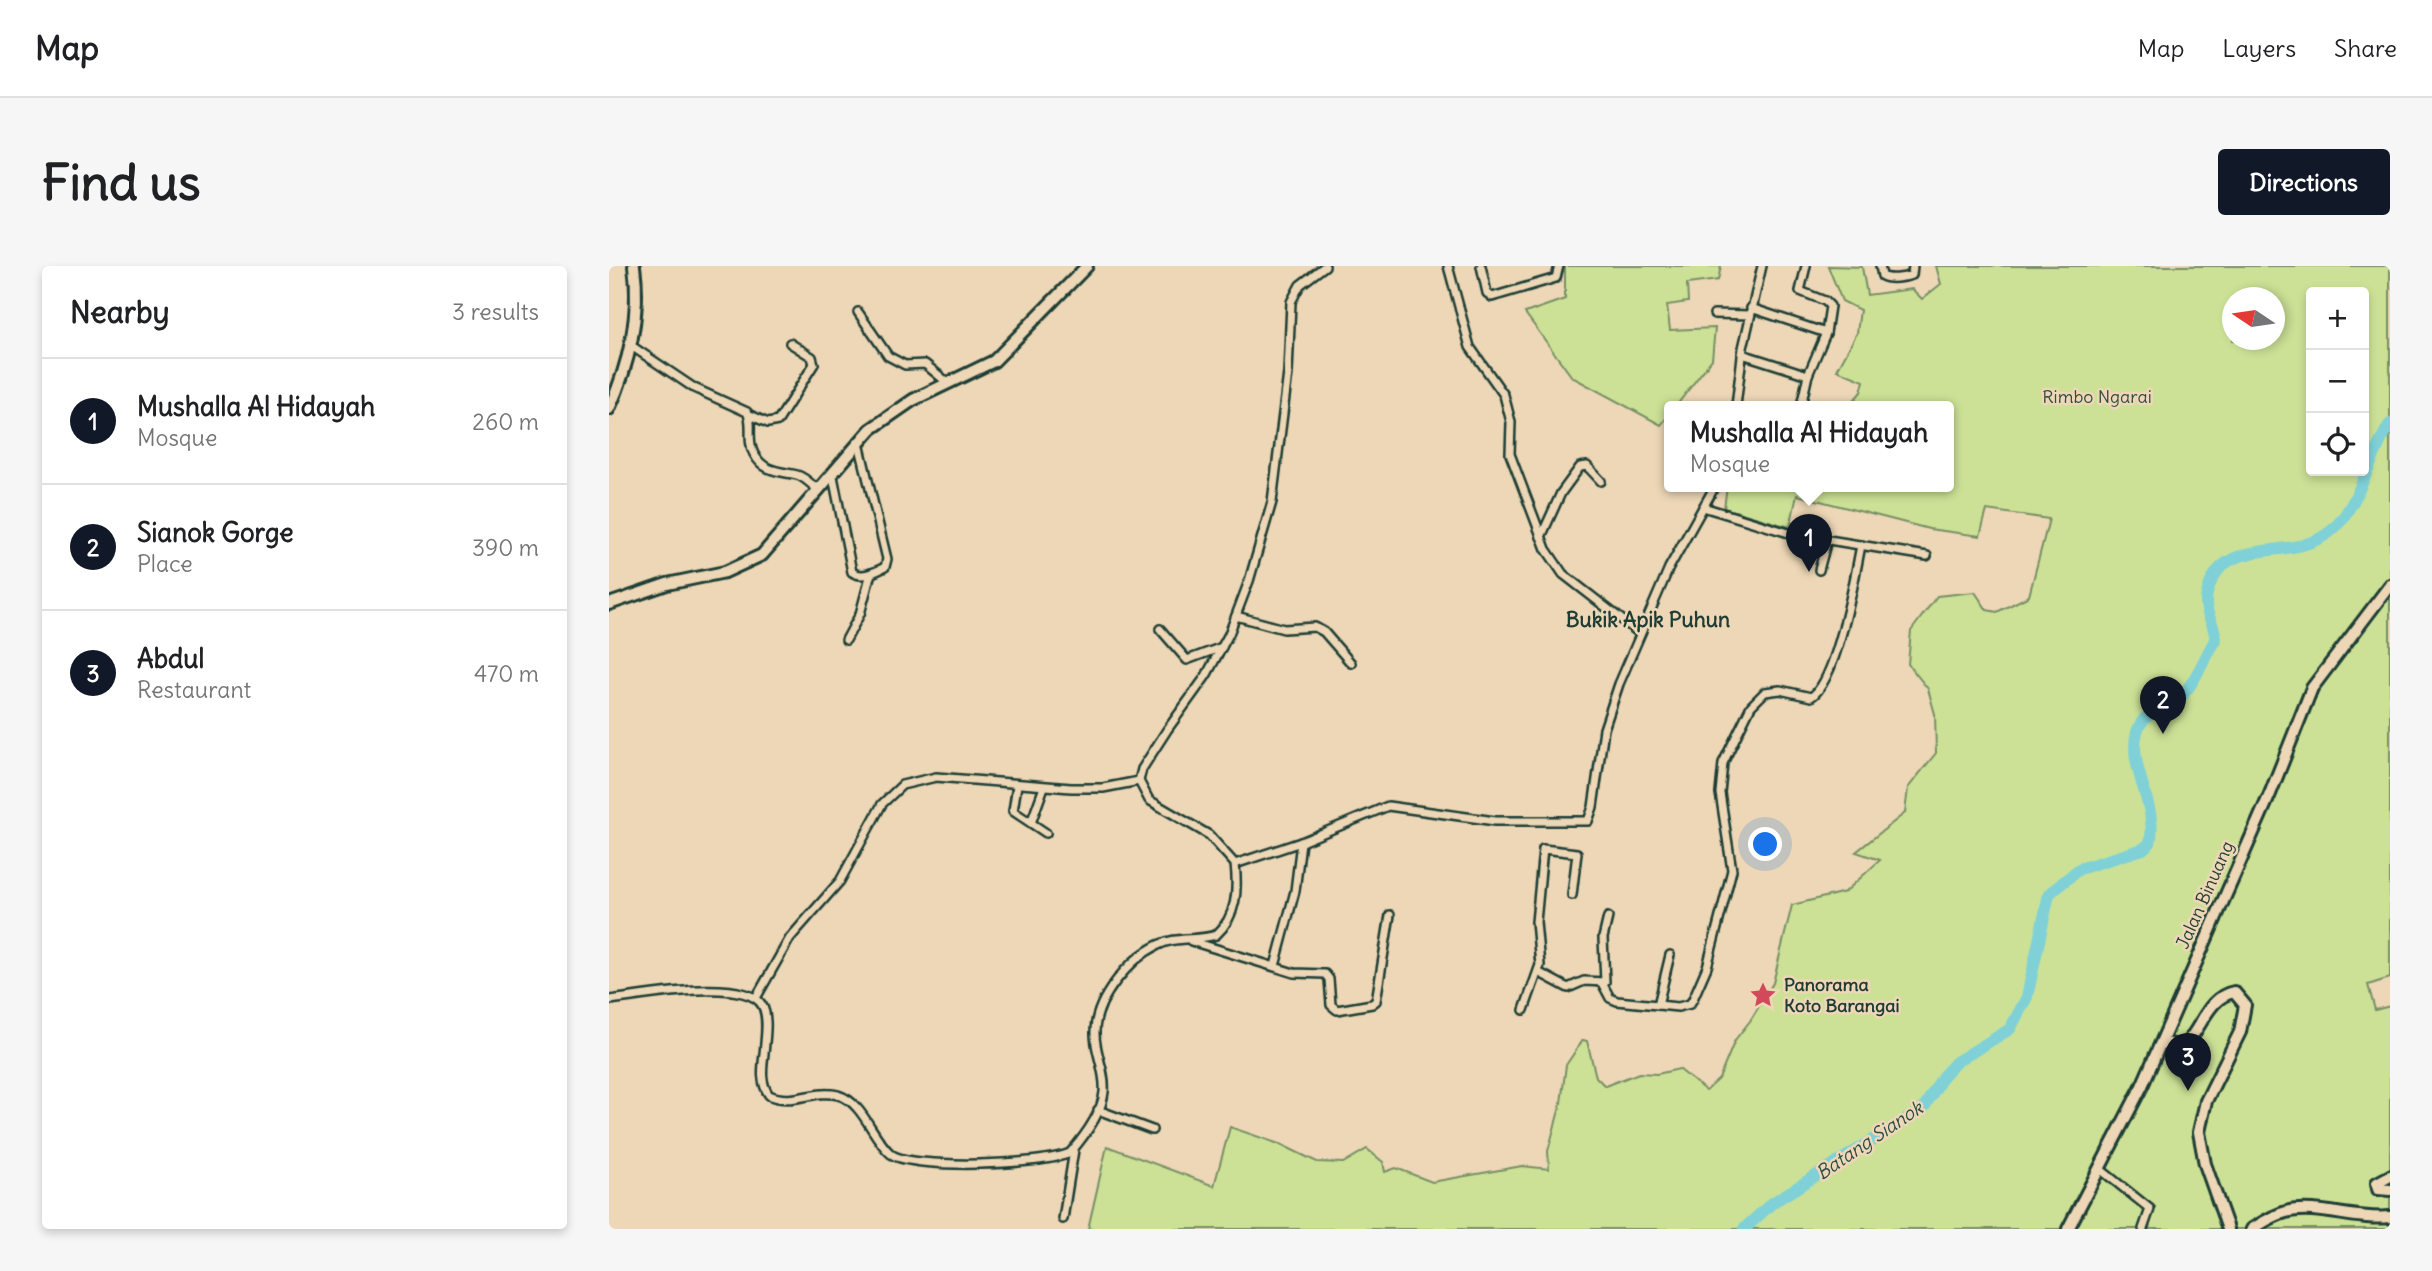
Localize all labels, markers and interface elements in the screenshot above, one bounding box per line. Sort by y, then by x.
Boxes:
text: Map [35,27,99,69]
text: Map [2138,33,2184,63]
text: Layers [2222,33,2296,63]
text: Share [2334,33,2397,63]
button: Directions [2218,149,2390,215]
text: Find us [42,152,200,213]
north arrow [2222,287,2285,350]
map controls [2306,287,2369,476]
button: + [2306,287,2369,350]
text: Nearby [70,293,170,331]
text: 3 results [452,297,539,326]
button: − [2306,350,2369,413]
park label: Rimbo Ngarai [2042,385,2152,408]
text: Mushalla Al Hidayah [137,390,375,423]
popup [1664,401,1954,492]
text: 1 [88,407,98,436]
text: 260 m [472,407,539,436]
button: locate [2306,413,2369,476]
text: Mushalla Al Hidayah [1690,416,1928,449]
text: Mosque [137,423,217,452]
text: Mosque [1690,449,1770,478]
pin: 1 [1786,514,1832,572]
text: Sianok Gorge [137,516,293,549]
text: 2 [87,533,99,562]
text: 390 m [472,533,539,562]
text: Place [137,549,193,578]
district label: Bukik Apik Puhun [1566,606,1730,633]
text: Abdul [137,642,204,675]
text: 3 [86,659,100,688]
text: 470 m [474,659,539,688]
text: Restaurant [137,675,251,704]
pin: 2 [2140,676,2186,734]
your location [1748,827,1782,861]
street label: Jalan Binuang [2170,837,2239,952]
place label: Panorama Koto Barangai [1784,973,1900,1017]
place icon: Panorama Koto Barangai [1748,980,1778,1010]
pin: 3 [2165,1033,2211,1091]
water label: Batang Sianok [1811,1095,1928,1185]

